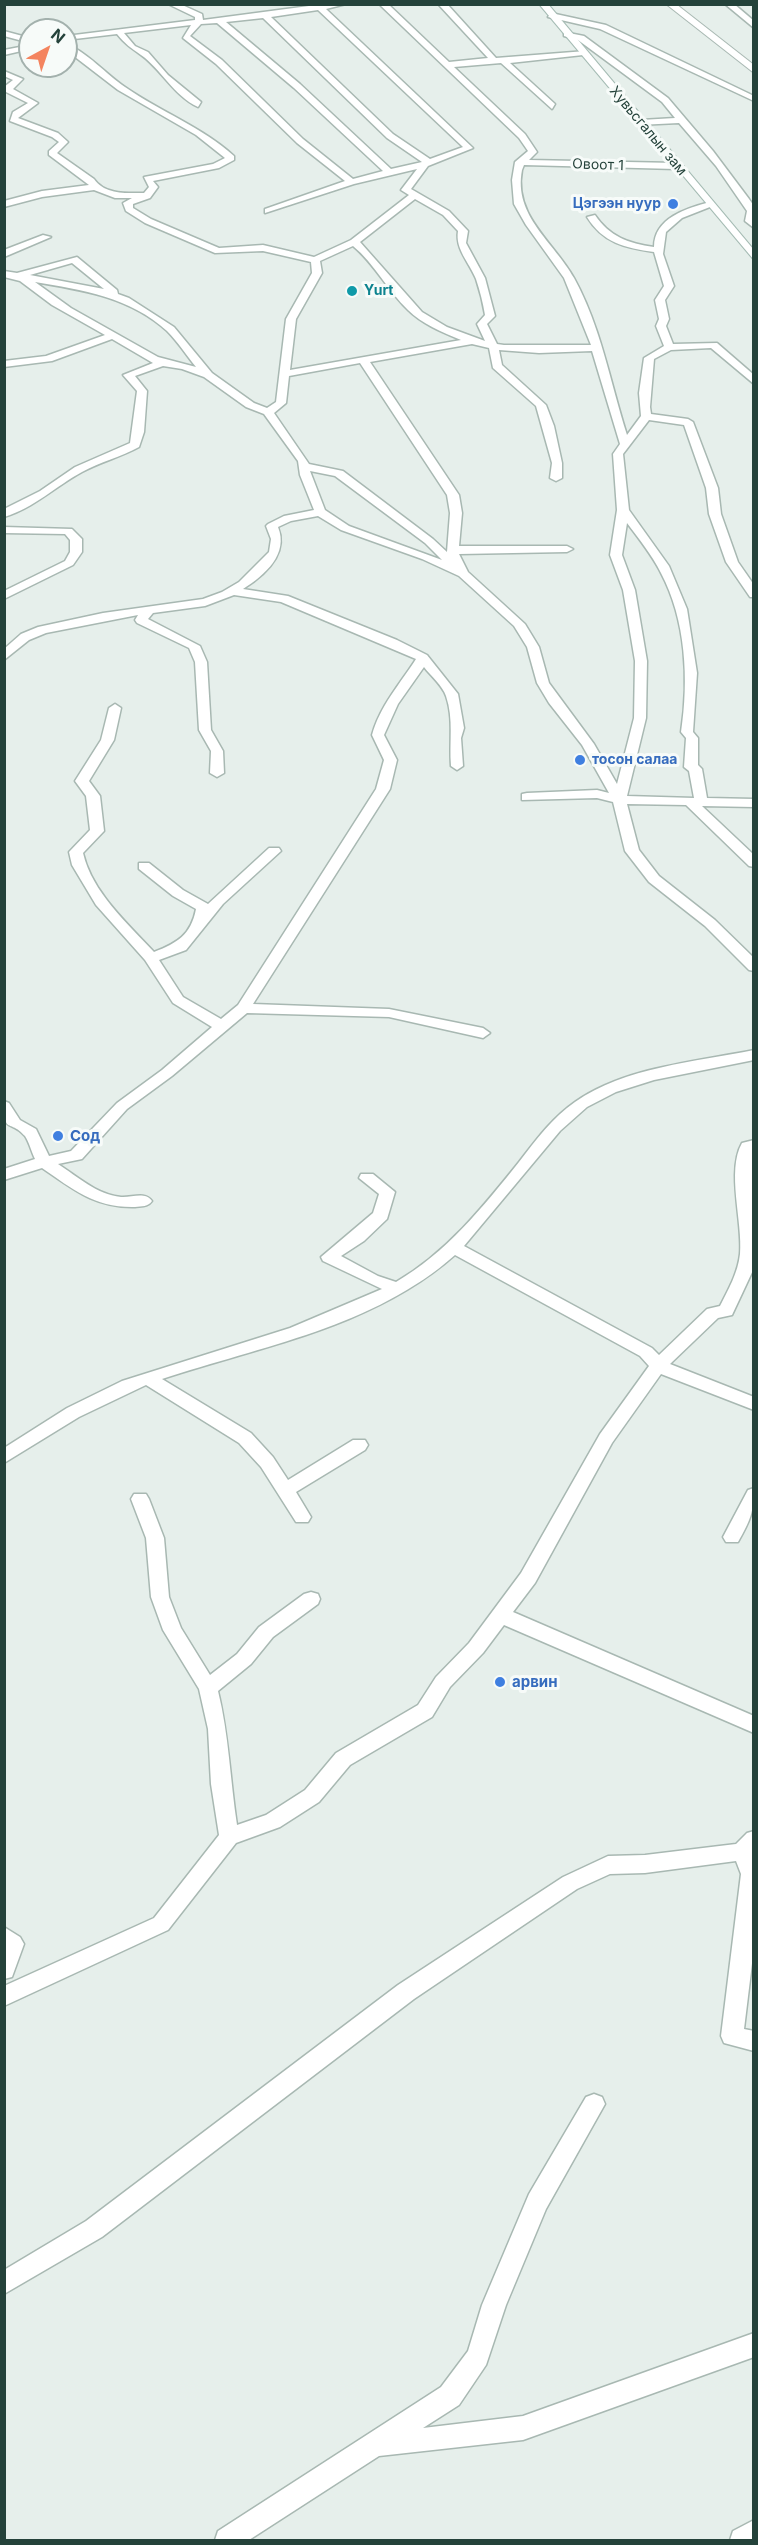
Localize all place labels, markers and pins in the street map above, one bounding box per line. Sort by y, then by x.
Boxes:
place label: Цэгээн нуур [573,196,661,212]
marker: Цэгээн нуур [666,197,680,211]
place label: Yurt [364,283,393,299]
marker: Yurt [345,284,359,298]
place label: тосон салаа [592,752,677,768]
marker: тосон салаа [573,753,587,767]
place label: Сод [70,1127,100,1145]
marker: Сод [51,1129,65,1143]
place label: арвин [512,1673,557,1691]
marker: арвин [493,1675,507,1689]

